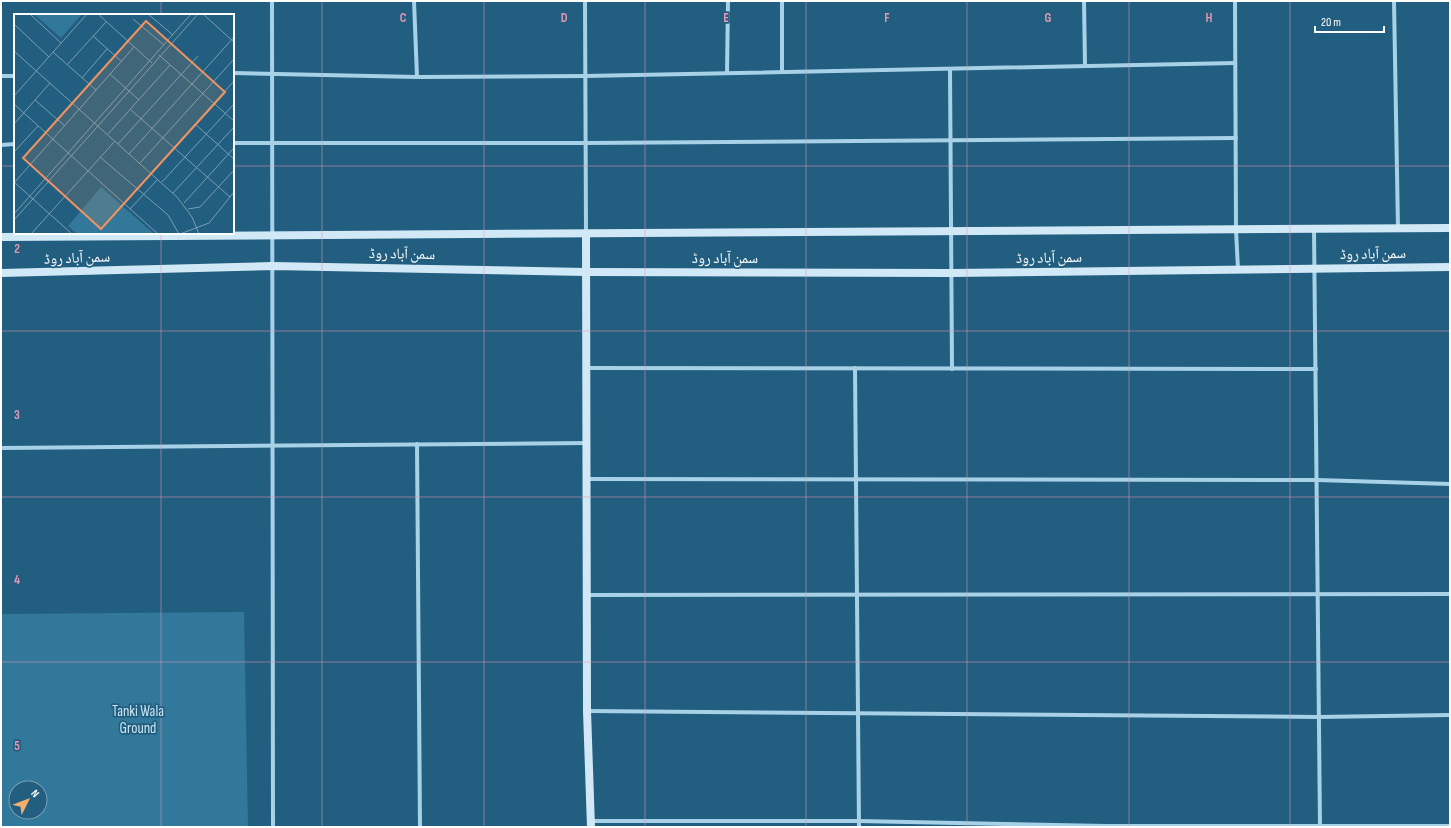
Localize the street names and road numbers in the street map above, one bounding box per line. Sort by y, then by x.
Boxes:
street label: سمن آباد روڈ [369,244,435,264]
street label: سمن آباد روڈ [1340,244,1406,264]
street label: سمن آباد روڈ [44,247,111,269]
street label: سمن آباد روڈ [1016,248,1082,268]
street label: سمن آباد روڈ [692,249,758,268]

